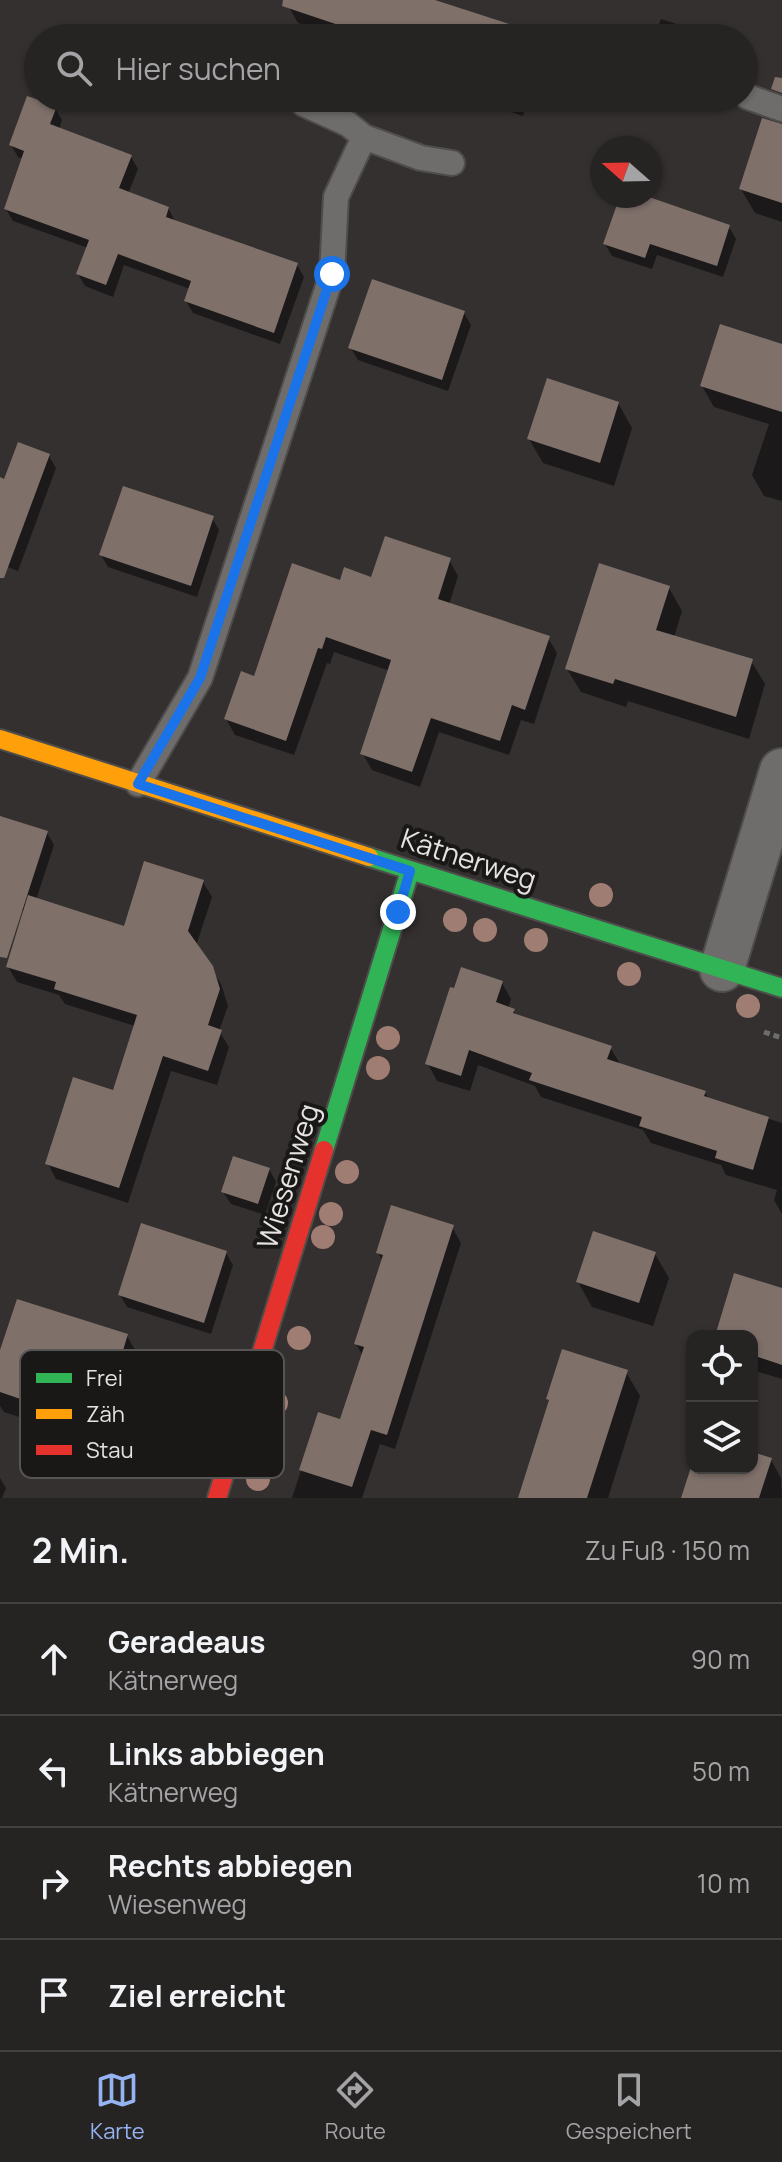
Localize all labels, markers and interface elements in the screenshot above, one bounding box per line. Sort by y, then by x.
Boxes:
search box [24,24,758,112]
icon: search [52,46,96,90]
text: Hier suchen [116,48,281,89]
north arrow [590,136,662,208]
route start [314,256,350,292]
street label: Kätnerweg [396,818,542,898]
route end [380,894,416,930]
street label: Wiesenweg [247,1099,327,1253]
map controls [686,1330,758,1474]
button: locate [686,1330,758,1402]
legend [20,1350,284,1478]
text: Frei [86,1363,123,1393]
text: Zäh [86,1399,125,1429]
button: layers [686,1402,758,1474]
text: Stau [86,1435,134,1465]
text: 2 Min. [32,1527,129,1573]
text: Zu Fuß · 150 m [585,1532,750,1568]
text: Geradeaus [108,1621,265,1662]
icon: ahead [32,1637,76,1681]
text: 90 m [691,1641,750,1677]
text: Kätnerweg [108,1662,238,1698]
text: Links abbiegen [108,1733,325,1774]
icon: left [32,1749,76,1793]
text: 50 m [692,1753,750,1789]
text: Kätnerweg [108,1774,238,1810]
text: Rechts abbiegen [108,1845,353,1886]
icon: right [32,1861,76,1905]
text: 10 m [697,1865,750,1901]
text: Wiesenweg [108,1886,247,1922]
icon: arrive [32,1973,76,2017]
text: Ziel erreicht [108,1975,286,2016]
tab: Karte [90,2068,145,2146]
tab: Route [325,2068,386,2146]
tab: Gespeichert [566,2068,692,2146]

